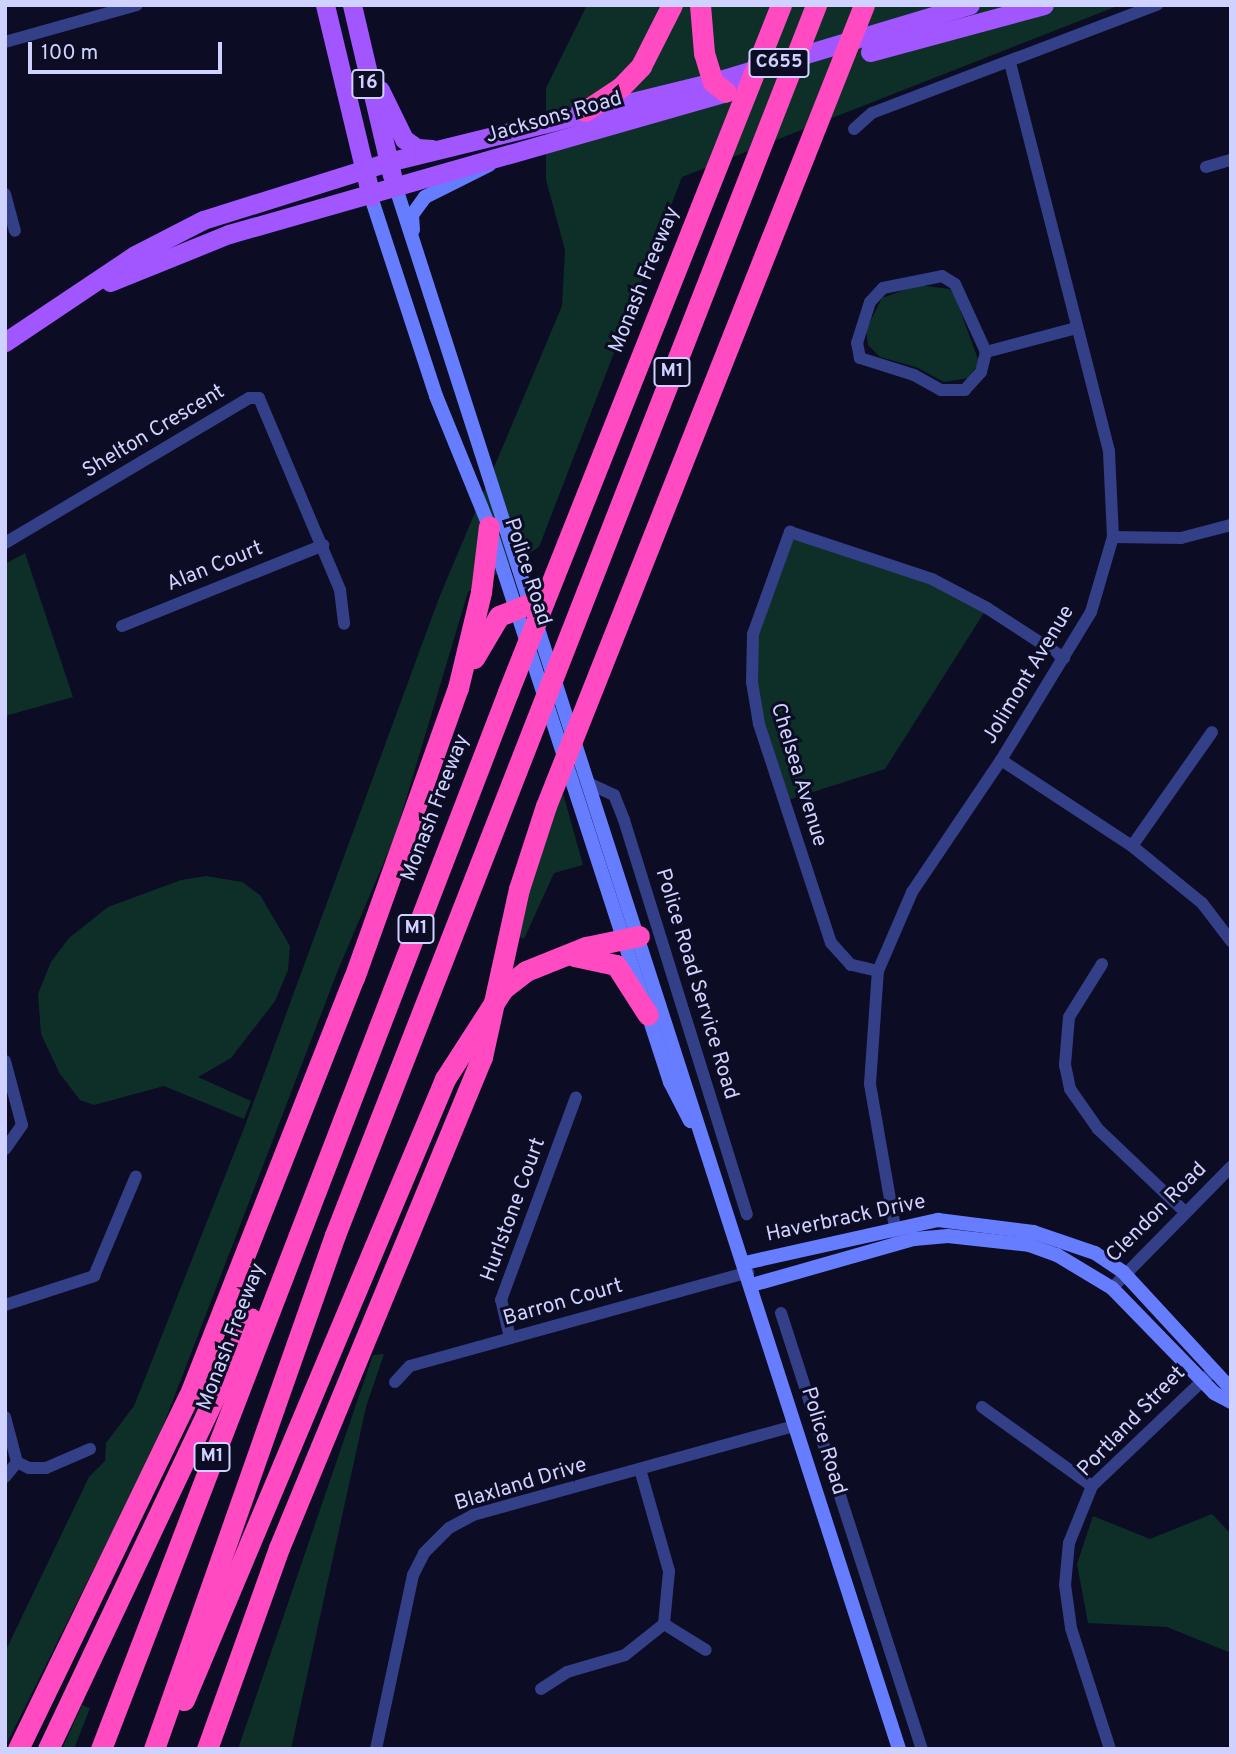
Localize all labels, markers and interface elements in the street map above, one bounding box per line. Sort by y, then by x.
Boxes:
scale bar [32,28,226,72]
text: 100 m [41,40,98,67]
road number: C655 [748,48,810,78]
road number: 16 [350,68,386,100]
street label: Jacksons Road [483,87,625,149]
street label: Monash Freeway [604,203,686,357]
road number: M1 [653,356,691,388]
street label: Shelton Crescent [78,380,230,484]
street label: Police Road [498,515,556,629]
street label: Alan Court [163,536,267,598]
street label: Jolimont Avenue [977,601,1081,749]
street label: Chelsea Avenue [764,700,832,850]
street label: Monash Freeway [396,731,476,885]
street label: Police Road Service Road [649,866,743,1102]
road number: M1 [397,914,435,945]
street label: Hurlstone Court [476,1135,552,1285]
street label: Clendon Road [1102,1158,1212,1268]
street label: Haverbrack Drive [764,1190,928,1248]
street label: Monash Freeway [192,1260,272,1414]
street label: Barron Court [500,1274,626,1332]
street label: Portland Street [1073,1361,1191,1483]
street label: Police Road [795,1384,851,1498]
road number: M1 [193,1442,231,1472]
street label: Blaxland Drive [452,1453,590,1517]

